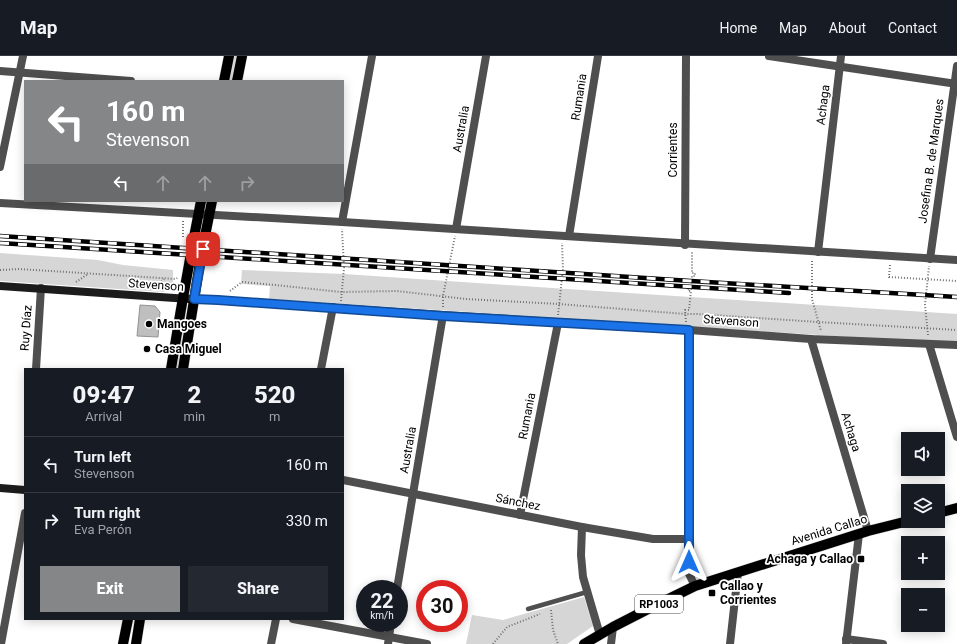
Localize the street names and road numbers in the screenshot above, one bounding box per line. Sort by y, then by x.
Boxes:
street label: Rumania [568,73,590,121]
street label: Achaga [814,84,832,126]
street label: Josefina B. de Marques [915,98,947,224]
street label: Australia [450,105,472,153]
street label: Corrientes [666,122,680,178]
street label: Stevenson [128,276,184,294]
street label: Ruy Díaz [17,305,35,351]
street label: Stevenson [703,312,759,330]
street label: Rumania [516,392,538,440]
street label: Achaga [838,411,864,453]
street label: Australia [397,426,419,474]
street label: Sánchez [494,491,542,513]
street label: Avenida Callao [789,512,869,548]
road number: RP1003 [635,595,683,613]

